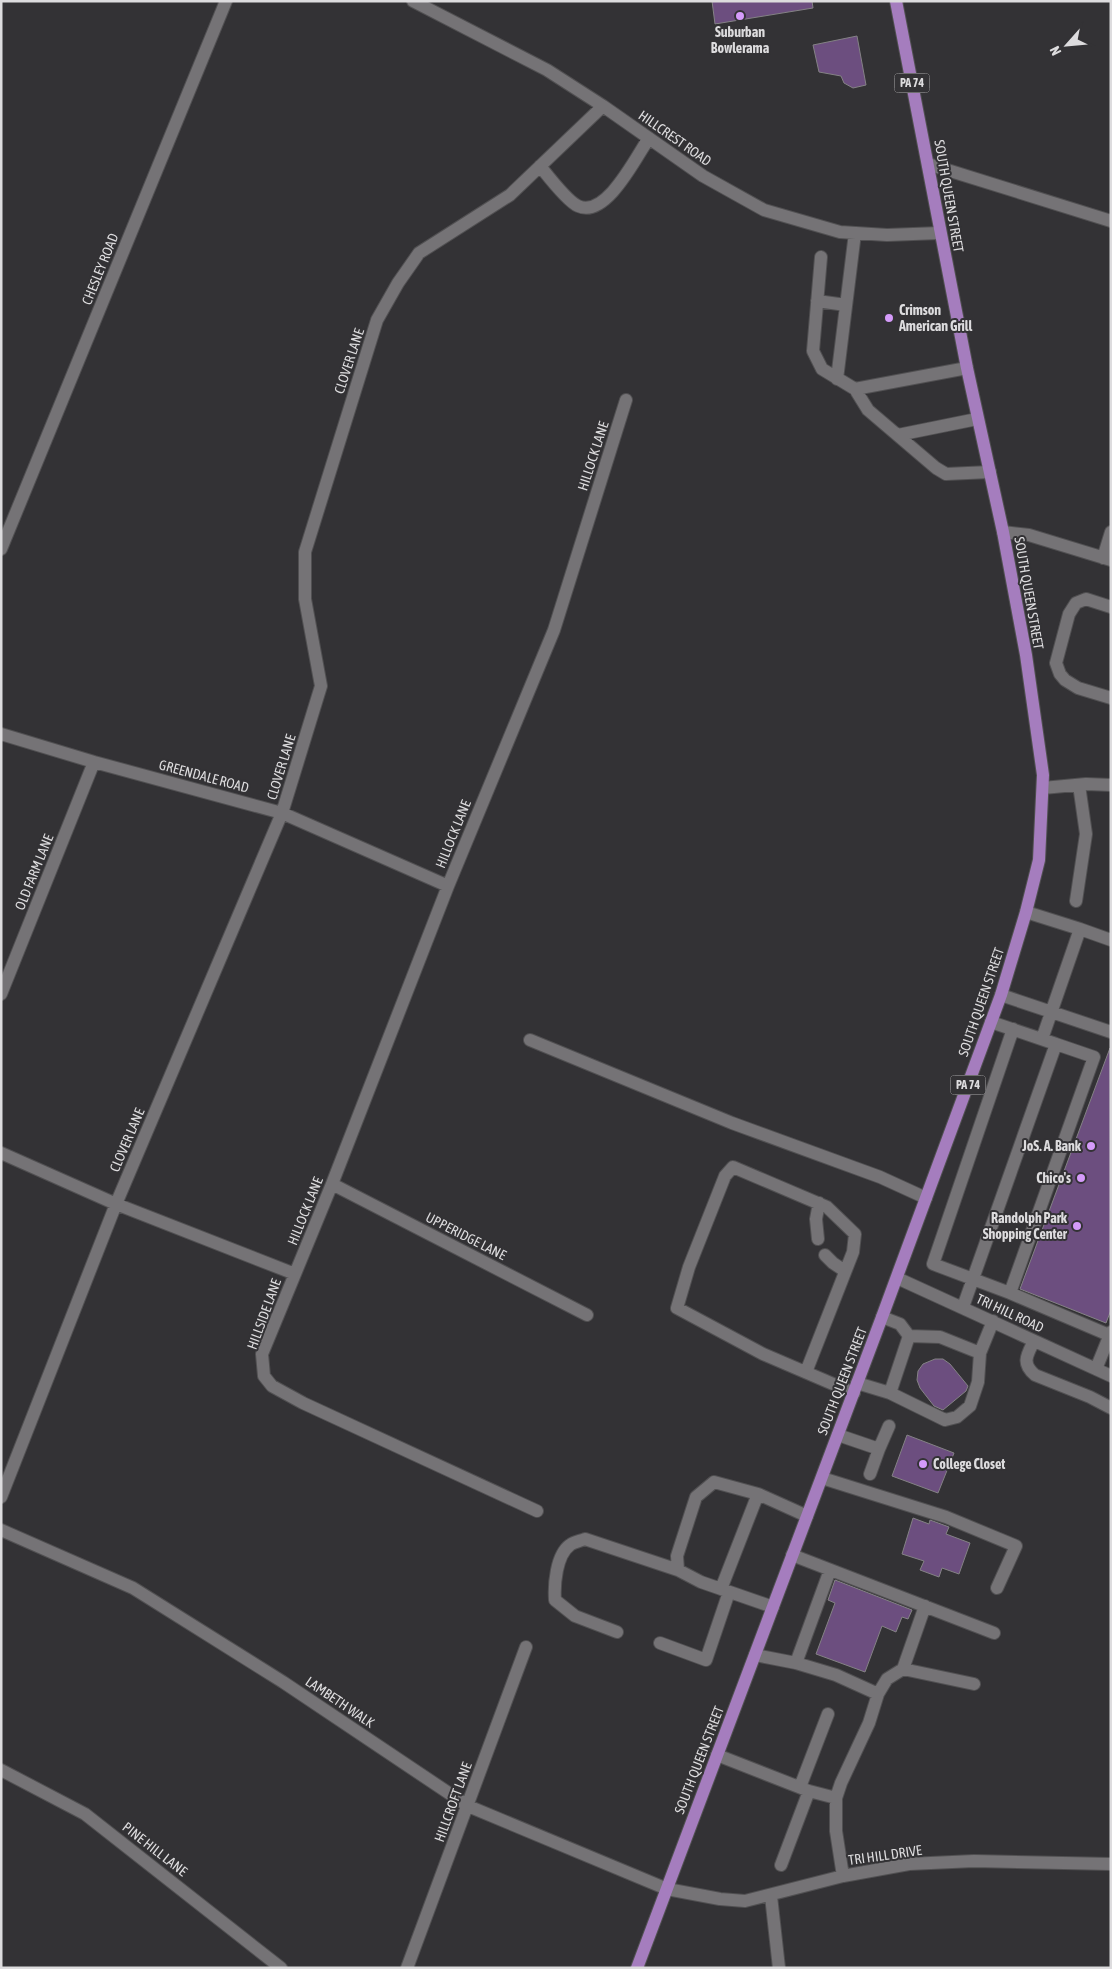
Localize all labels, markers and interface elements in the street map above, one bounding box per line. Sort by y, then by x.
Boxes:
marker: Suburban Bowlerama [734,10,746,22]
north arrow [1042,20,1092,70]
place label: Suburban Bowlerama [711,24,770,56]
text: N [1046,44,1064,58]
road number: PA 74 [894,74,930,92]
street label: HILLCREST ROAD [636,107,715,169]
street label: SOUTH QUEEN STREET [931,138,967,254]
street label: CHESLEY ROAD [78,231,122,307]
place label: Crimson American Grill [898,302,973,334]
marker: Crimson American Grill [883,312,895,324]
street label: CLOVER LANE [331,326,367,396]
street label: HILLOCK LANE [574,419,612,493]
street label: SOUTH QUEEN STREET [1011,535,1047,651]
street label: CLOVER LANE [263,732,299,802]
street label: GREENDALE ROAD [157,756,251,796]
street label: HILLOCK LANE [432,798,474,870]
street label: OLD FARM LANE [12,832,56,912]
street label: SOUTH QUEEN STREET [955,945,1007,1059]
road number: PA 74 [950,1076,986,1094]
street label: CLOVER LANE [106,1106,148,1174]
place label: JoS. A. Bank [1021,1138,1082,1154]
marker: JoS. A. Bank [1085,1140,1097,1152]
place label: Chico's [1036,1170,1071,1186]
marker: Chico's [1075,1172,1087,1184]
street label: HILLOCK LANE [284,1175,326,1247]
street label: UPPERIDGE LANE [423,1209,509,1263]
place label: Randolph Park Shopping Center [983,1210,1068,1242]
marker: Randolph Park Shopping Center [1071,1220,1083,1232]
street label: HILLSIDE LANE [244,1276,284,1352]
street label: TRI HILL ROAD [974,1290,1047,1336]
street label: SOUTH QUEEN STREET [814,1325,870,1437]
place label: College Closet [933,1456,1005,1472]
marker: College Closet [917,1458,929,1470]
street label: LAMBETH WALK [303,1673,378,1731]
street label: SOUTH QUEEN STREET [671,1704,727,1816]
street label: HILLCROFT LANE [431,1760,475,1844]
street label: PINE HILL LANE [120,1819,190,1879]
street label: TRI HILL DRIVE [847,1842,923,1868]

